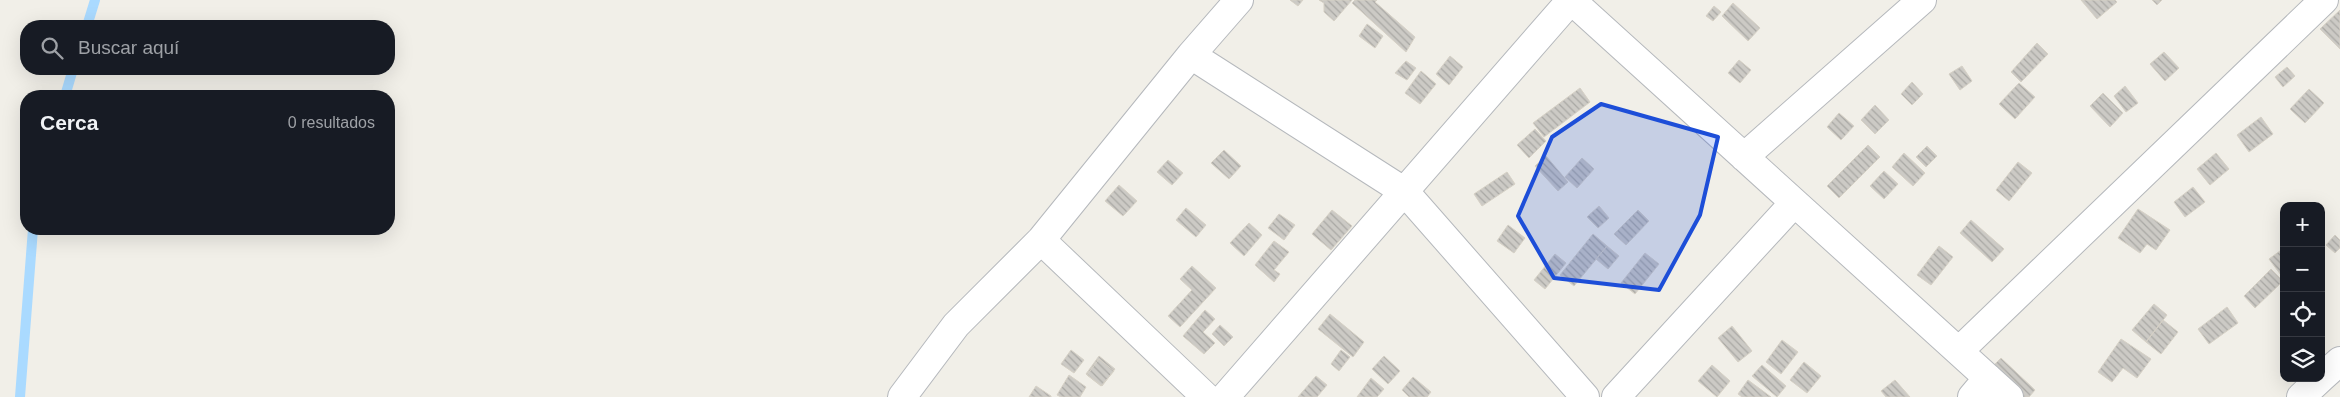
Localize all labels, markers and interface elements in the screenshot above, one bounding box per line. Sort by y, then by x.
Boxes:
search box [20,20,395,75]
icon: search [38,34,66,62]
text: Buscar aquí [78,37,179,58]
text: Cerca [40,111,98,134]
text: 0 resultados [288,114,375,131]
map controls [2280,202,2325,382]
button: + [2280,202,2325,247]
button: − [2280,247,2325,292]
button: locate [2280,292,2325,337]
button: layers [2280,337,2325,382]

